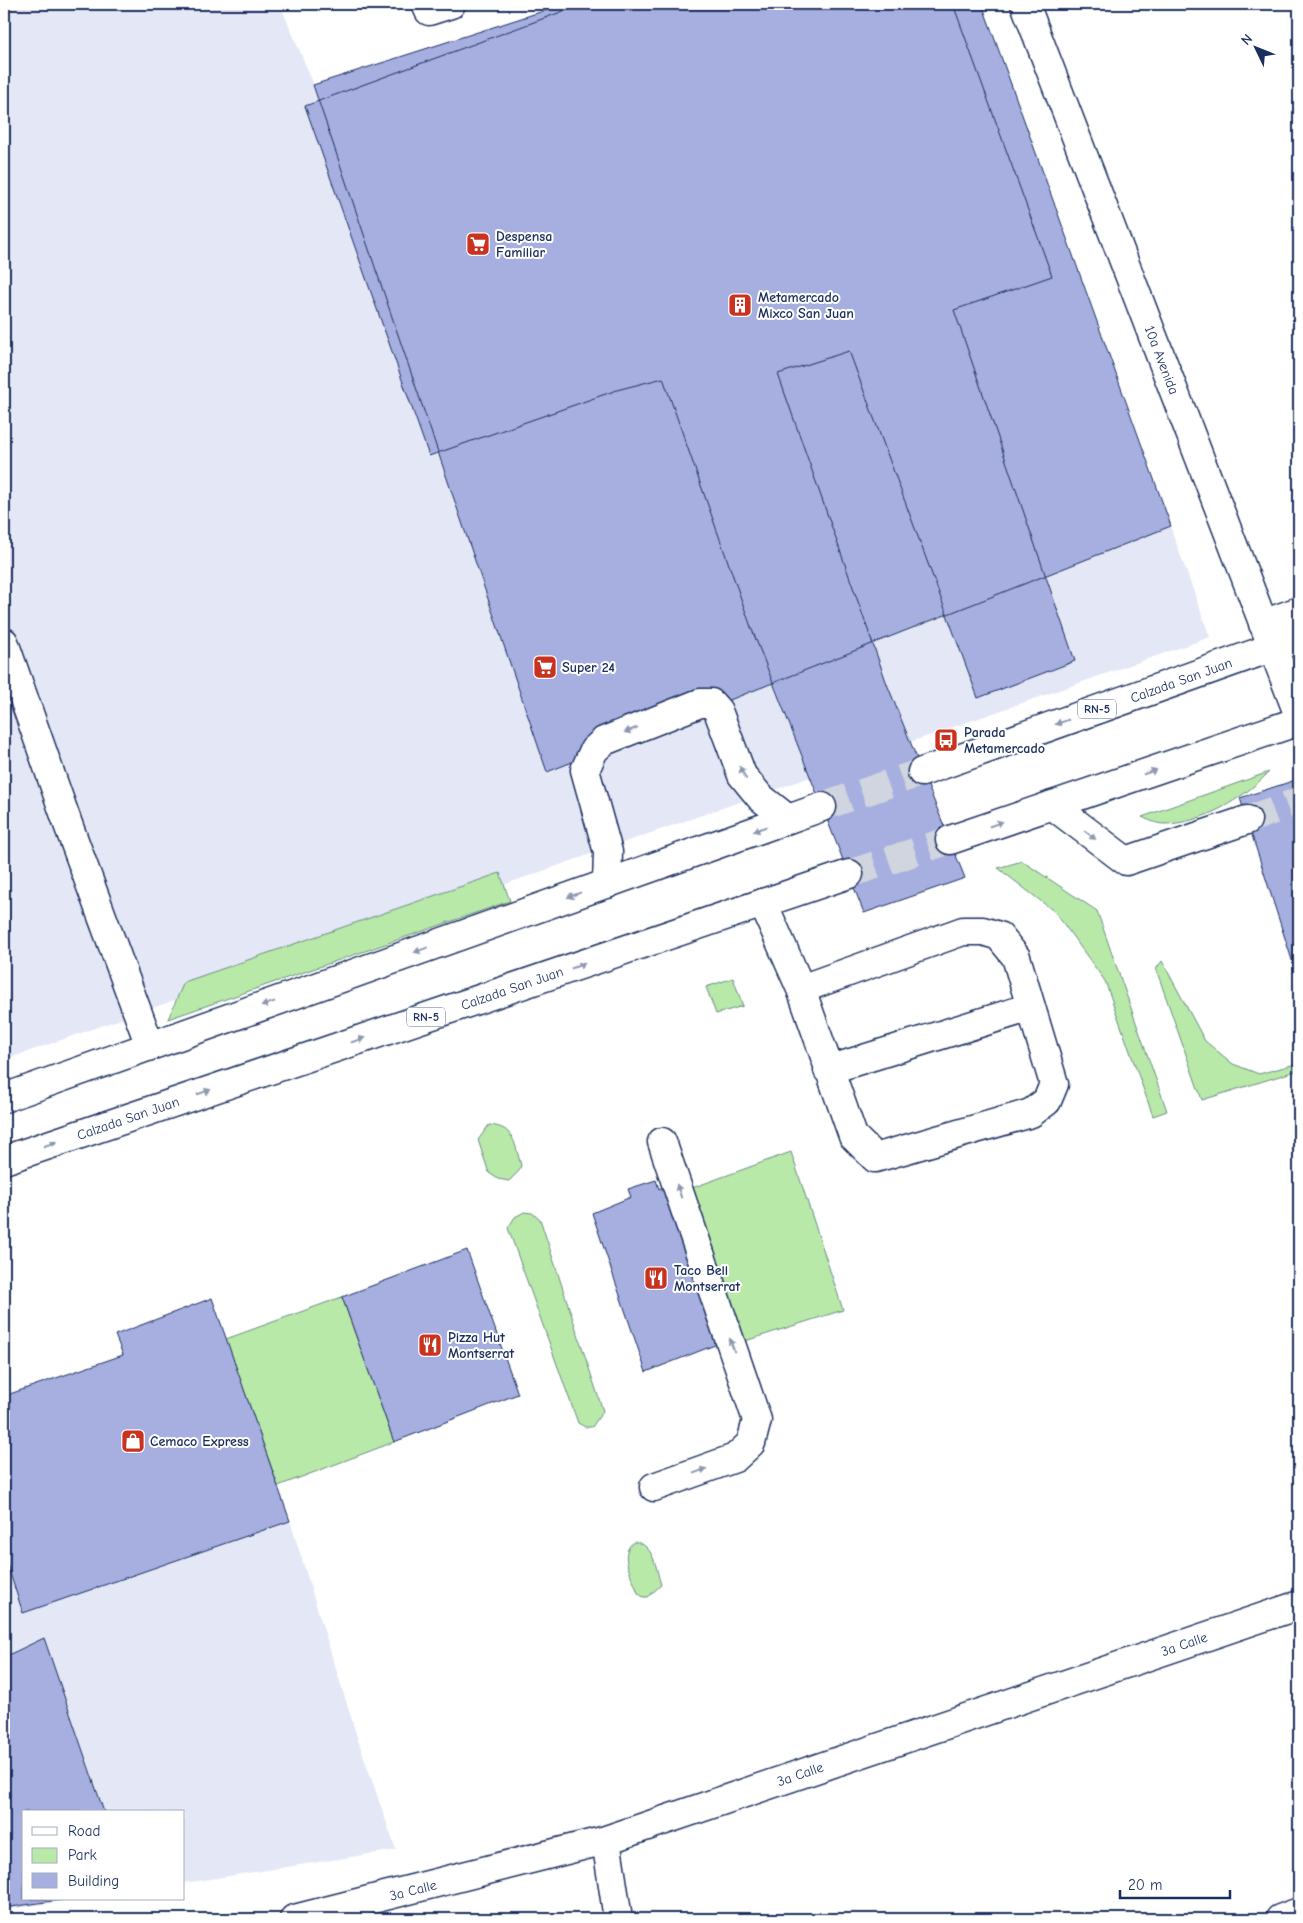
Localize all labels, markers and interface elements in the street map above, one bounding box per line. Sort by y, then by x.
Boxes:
north arrow [1230,22,1280,72]
text: N [1238,30,1256,49]
place label: Despensa Familiar [496,228,552,261]
supermarket icon: Despensa Familiar [465,231,491,257]
place label: Metamercado Mixco San Juan [758,289,854,322]
building icon: Metamercado Mixco San Juan [727,292,753,318]
street label: 10a Avenida [1141,323,1182,397]
supermarket icon: Super 24 [532,654,558,680]
street label: Calzada San Juan [1128,654,1234,707]
place label: Super 24 [562,659,615,676]
road number: RN-5 [1078,700,1116,719]
one-way arrow [1054,718,1069,726]
place label: Parada Metamercado [964,724,1045,757]
one-way arrow [623,726,638,734]
bus stop icon: Parada Metamercado [933,727,959,753]
one-way arrow [739,765,747,780]
one-way arrow [1142,768,1157,775]
one-way arrow [988,820,1003,827]
one-way arrow [752,825,767,833]
one-way arrow [1083,830,1096,841]
one-way arrow [566,892,581,900]
one-way arrow [413,946,428,954]
one-way arrow [571,962,586,970]
street label: Calzada San Juan [459,963,566,1014]
one-way arrow [260,1001,275,1008]
road number: RN-5 [407,1008,445,1026]
one-way arrow [350,1036,365,1043]
one-way arrow [197,1088,212,1096]
street label: Calzada San Juan [75,1093,182,1144]
one-way arrow [43,1140,58,1148]
one-way arrow [674,1184,682,1199]
place label: Taco Bell Montserrat [674,1262,741,1295]
restaurant icon: Taco Bell Montserrat [643,1265,669,1291]
place label: Pizza Hut Montserrat [448,1329,515,1362]
restaurant icon: Pizza Hut Montserrat [417,1332,443,1358]
one-way arrow [727,1337,735,1352]
shop icon: Cemaco Express [120,1428,146,1454]
place label: Cemaco Express [150,1433,249,1450]
one-way arrow [692,1467,707,1474]
street label: 3a Calle [1159,1629,1210,1660]
street label: 3a Calle [775,1759,826,1790]
legend [22,1810,185,1900]
text: Road [68,1822,100,1840]
text: Park [68,1846,97,1864]
scale bar [1120,1868,1230,1900]
text: Building [68,1872,119,1890]
street label: 3a Calle [388,1876,438,1905]
text: 20 m [1128,1876,1162,1894]

